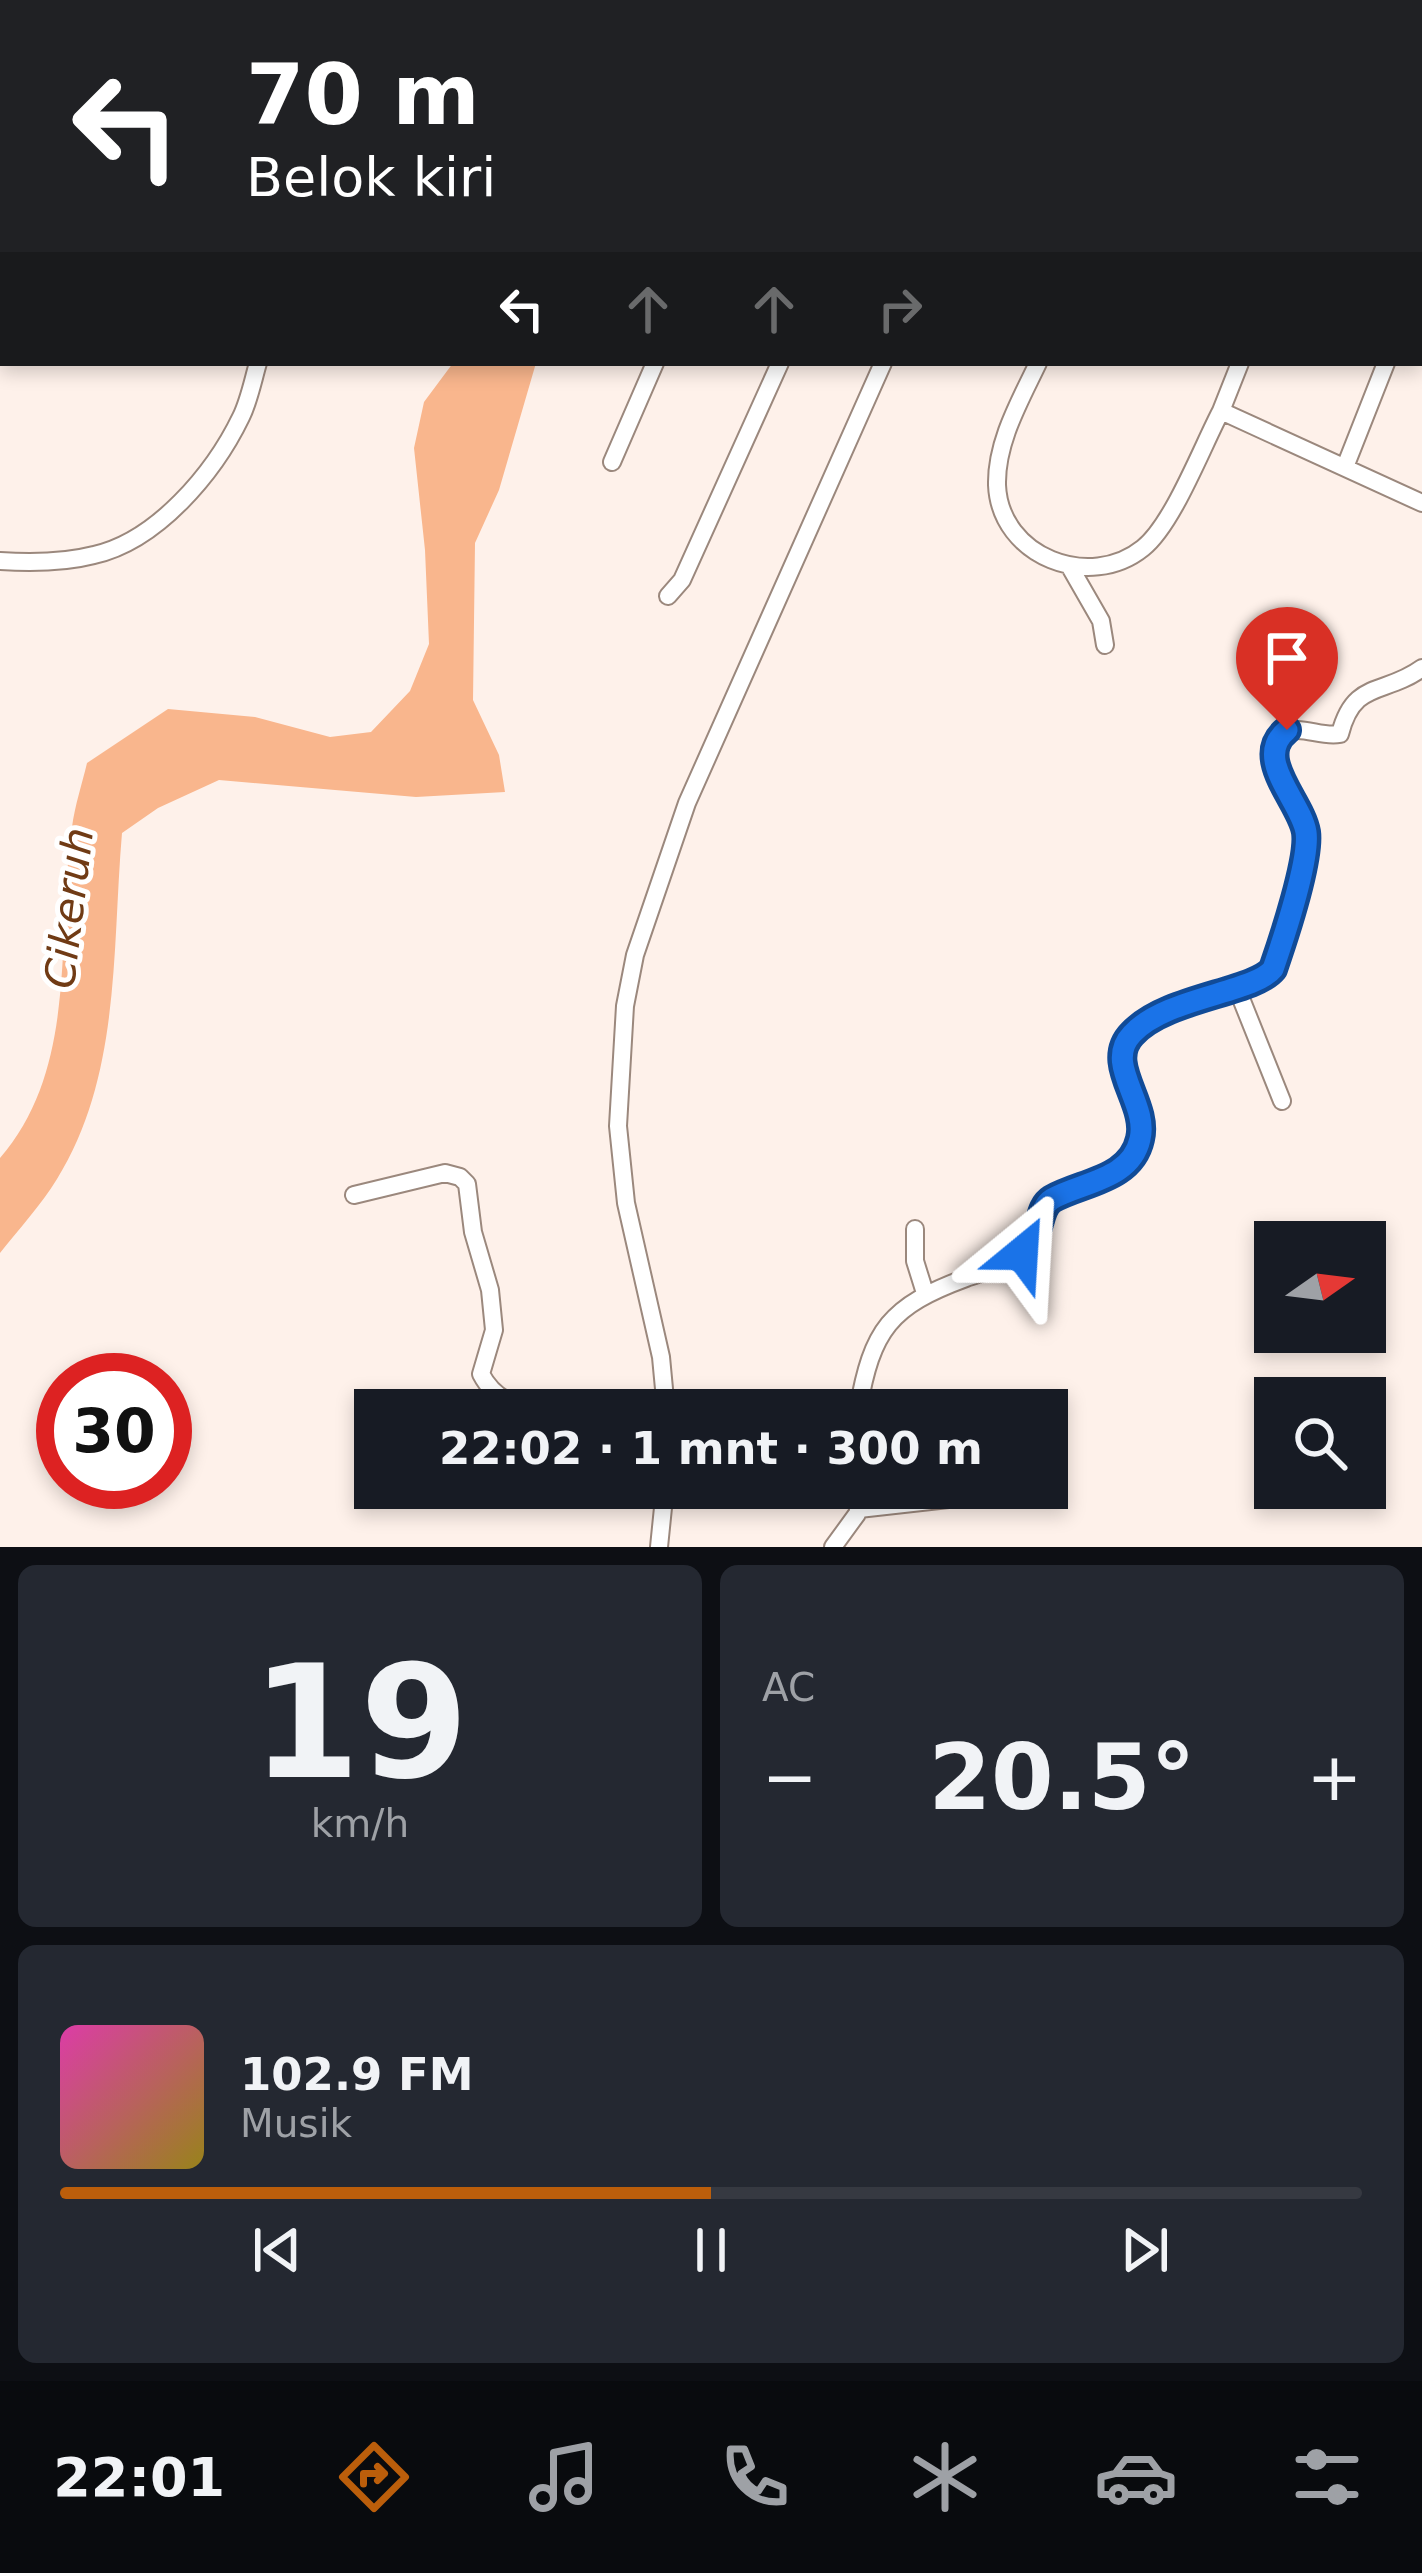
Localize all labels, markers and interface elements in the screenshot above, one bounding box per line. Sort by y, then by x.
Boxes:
text: 70 m [246,46,480,144]
icon: left [48,48,204,204]
text: Belok kiri [246,146,496,209]
icon: left [489,276,555,342]
icon: ahead [615,276,681,342]
icon: ahead [741,276,807,342]
icon: right [867,276,933,342]
pin [1236,607,1338,730]
icon: arrive [1254,625,1320,691]
water label: Cikeruh [35,825,103,991]
position arrow [959,1190,1085,1316]
north arrow [1254,1221,1386,1353]
map controls [1254,1221,1386,1509]
speed limit sign: 30 [36,1353,192,1509]
button: search [1254,1377,1386,1509]
text: 22:02 · 1 mnt · 300 m [439,1422,983,1475]
text: 19 [251,1632,469,1814]
text: AC [762,1665,815,1710]
text: 20.5° [928,1725,1196,1830]
text: − [762,1739,817,1816]
text: + [1307,1739,1362,1816]
text: km/h [311,1801,409,1846]
text: 102.9 FM [240,2048,474,2101]
text: Musik [240,2101,352,2146]
icon: previous [244,2217,310,2283]
icon: pause [678,2217,744,2283]
icon: next [1112,2217,1178,2283]
icon: directions [332,2435,416,2519]
icon: music [522,2435,606,2519]
icon: phone [713,2435,797,2519]
icon: climate [903,2435,987,2519]
icon: car [1094,2435,1178,2519]
icon: filters [1285,2435,1369,2519]
text: 22:01 [53,2446,225,2509]

